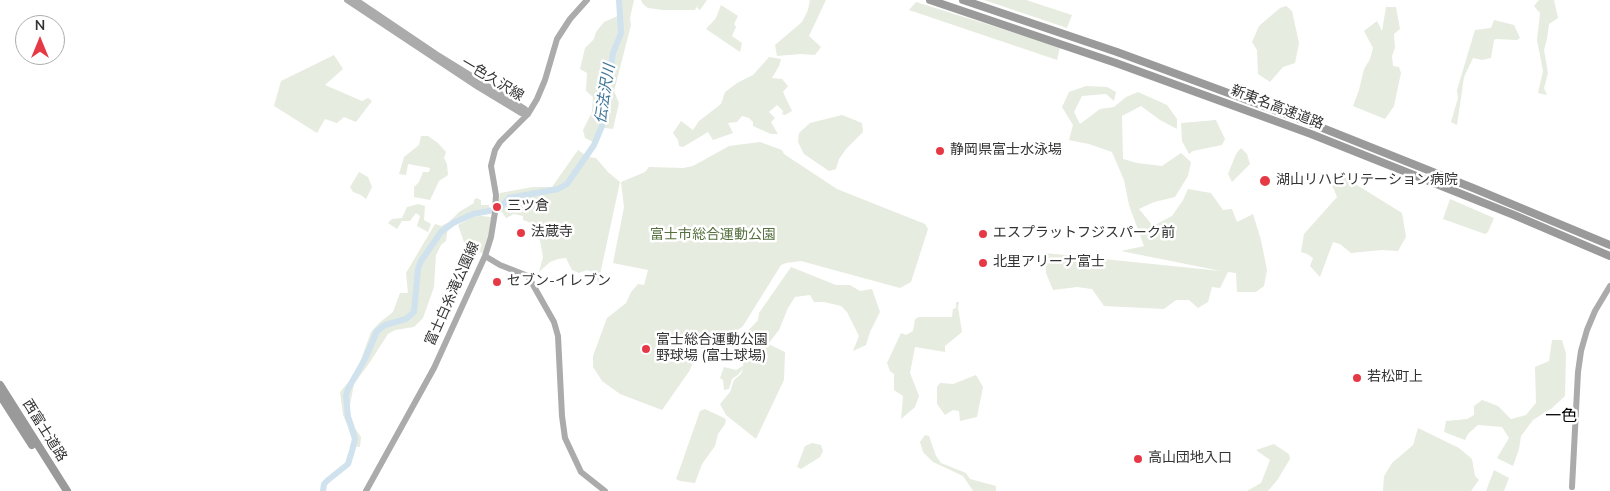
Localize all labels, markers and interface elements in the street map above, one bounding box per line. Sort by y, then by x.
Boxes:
north arrow [15,15,65,65]
text: N [35,16,45,35]
street label: 一色久沢線 [458,55,526,105]
water label: 伝法沢川 [592,63,620,125]
street label: 新東名高速道路 [1228,83,1326,133]
place label: 静岡県富士水泳場 [950,143,1062,159]
marker: 静岡県富士水泳場 [934,145,946,157]
place label: 湖山リハビリテーション病院 [1276,173,1458,189]
marker: 湖山リハビリテーション病院 [1258,174,1272,188]
place label: 三ツ倉 [507,199,549,215]
marker: 三ツ倉 [491,201,503,213]
place label: 法蔵寺 [531,225,573,241]
place label: エスプラットフジスパーク前 [993,226,1175,242]
marker: 法蔵寺 [515,227,527,239]
park label: 富士市総合運動公園 [650,228,776,244]
marker: エスプラットフジスパーク前 [977,228,989,240]
street label: 富士白糸滝公園線 [423,239,483,349]
place label: 北里アリーナ富士 [993,255,1105,271]
marker: 北里アリーナ富士 [977,257,989,269]
place label: セブン-イレブン [507,274,611,290]
marker: セブン-イレブン [491,276,503,288]
place label: 富士総合運動公園 野球場 (富士球場) [656,333,768,366]
marker: 富士総合運動公園 野球場 (富士球場) [640,343,652,355]
place label: 若松町上 [1367,370,1423,386]
marker: 若松町上 [1351,372,1363,384]
street label: 西富士道路 [18,397,70,465]
district label: 一色 [1545,407,1577,427]
place label: 高山団地入口 [1148,451,1232,467]
marker: 高山団地入口 [1132,453,1144,465]

